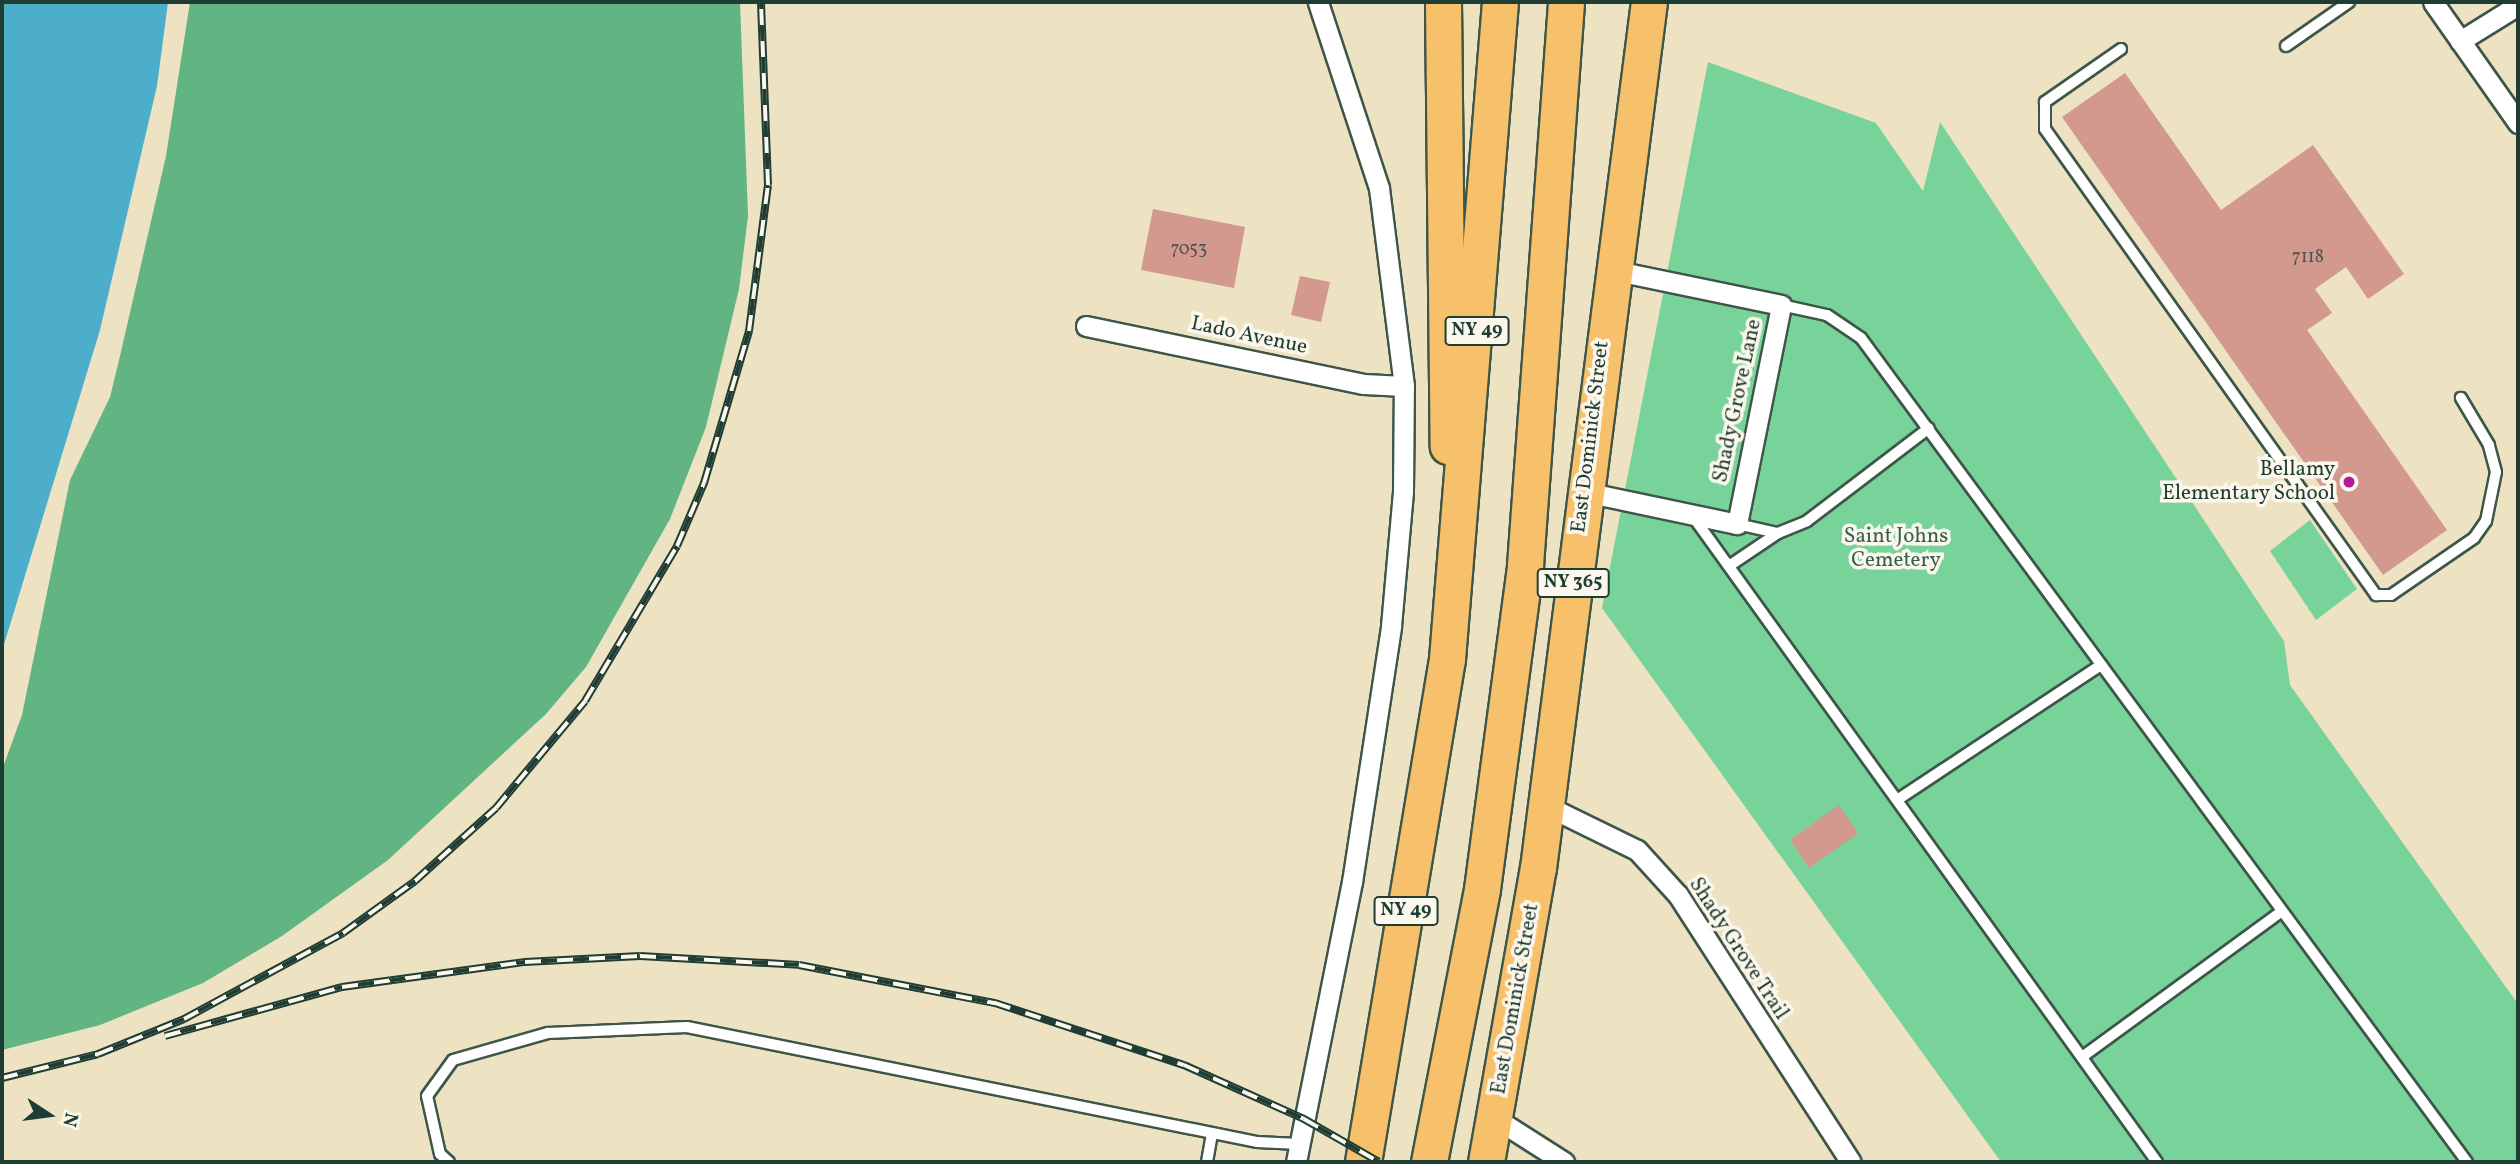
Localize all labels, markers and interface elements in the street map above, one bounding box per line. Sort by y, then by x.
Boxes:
house number: 7053 [1171,239,1207,261]
house number: 7118 [2292,247,2324,269]
street label: Lado Avenue [1189,311,1309,361]
road number: NY 49 [1444,316,1510,346]
street label: Shady Grove Lane [1708,317,1768,485]
street label: East Dominick Street [1567,339,1615,535]
place label: Bellamy Elementary School [2161,457,2335,507]
marker: Bellamy Elementary School [2341,474,2357,490]
park label: Saint Johns Cemetery [1844,524,1948,574]
road number: NY 365 [1536,568,1610,598]
street label: Shady Grove Trail [1682,873,1794,1025]
road number: NY 49 [1373,896,1439,926]
street label: East Dominick Street [1487,902,1545,1096]
north arrow [14,1080,84,1150]
text: N [55,1110,84,1129]

